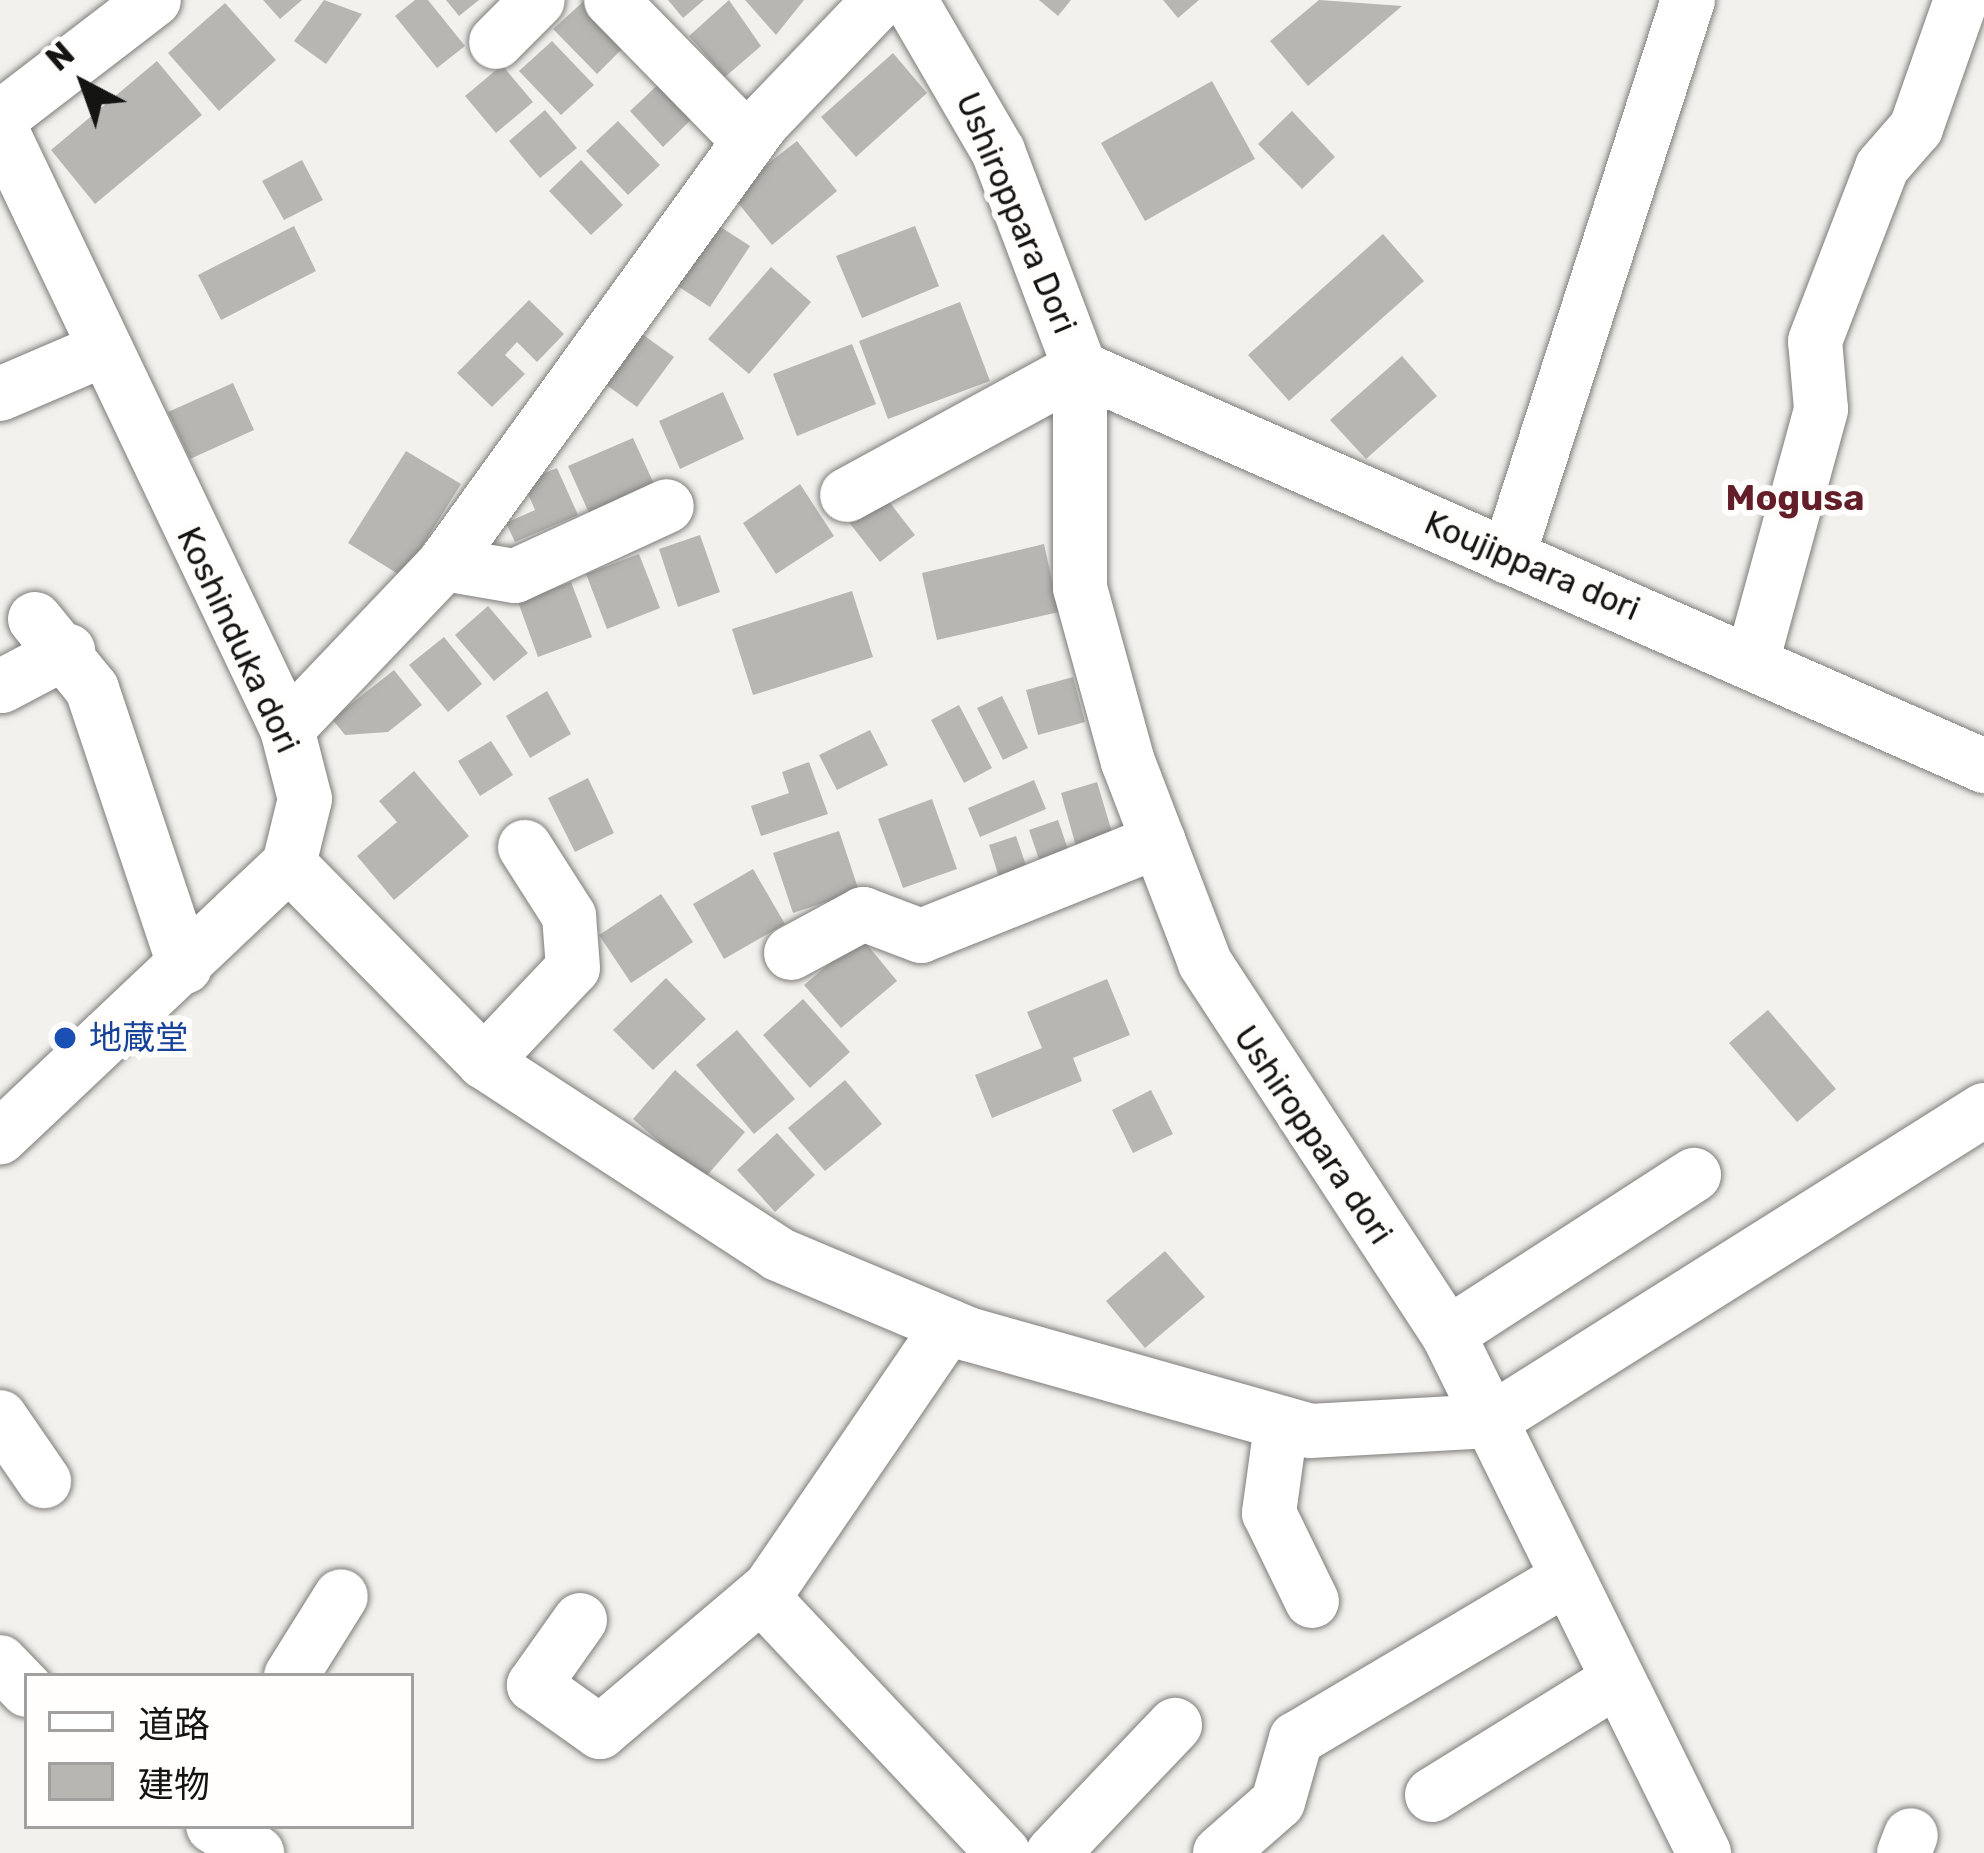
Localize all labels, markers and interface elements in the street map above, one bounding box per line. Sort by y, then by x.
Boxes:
north arrow [24,24,144,144]
text: N [38,34,82,79]
street label: Ushiroppara Dori [947,87,1085,339]
district label: Mogusa [1726,476,1864,520]
street label: Koujippara dori [1419,503,1645,629]
street label: Koshinduka dori [168,521,308,759]
place label: 地蔵堂 [89,1018,188,1058]
street label: Ushiroppara dori [1225,1019,1401,1251]
marker: 地蔵堂 [52,1025,78,1051]
legend [24,1673,414,1829]
text: 道路 [138,1703,210,1746]
text: 建物 [138,1763,210,1806]

